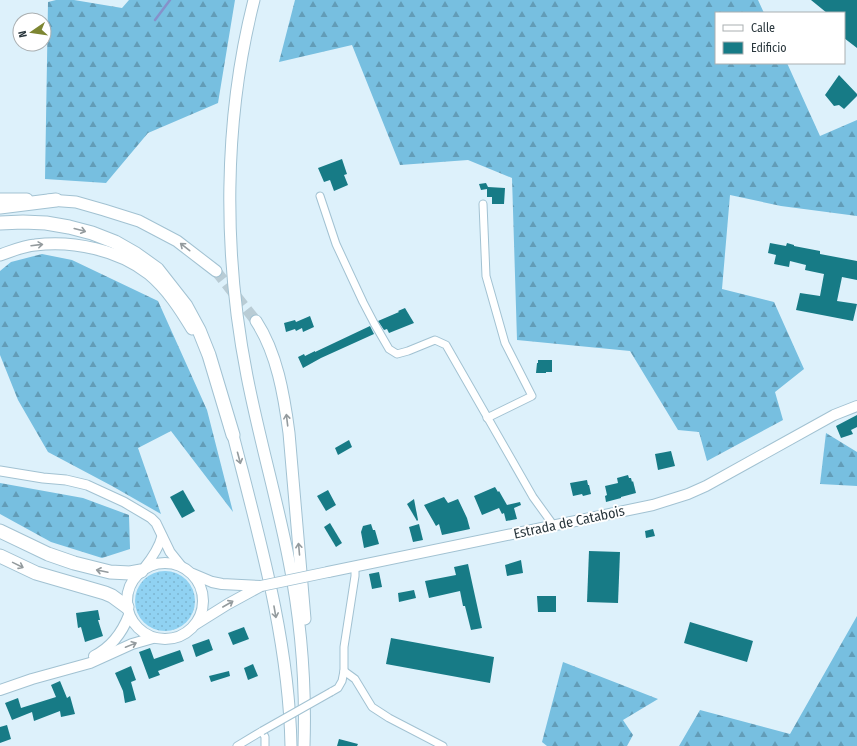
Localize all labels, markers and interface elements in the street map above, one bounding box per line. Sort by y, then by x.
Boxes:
north arrow [12,12,52,52]
legend [715,12,845,64]
text: Calle [751,21,775,35]
text: N [16,29,30,39]
text: Edificio [751,41,787,55]
one-way arrow [73,227,86,234]
one-way arrow [31,241,44,249]
one-way arrow [180,243,191,251]
one-way arrow [283,414,291,427]
one-way arrow [236,452,243,465]
street label: Estrada de Catabois [512,502,626,543]
one-way arrow [296,543,303,556]
one-way arrow [12,562,24,569]
one-way arrow [96,566,109,574]
one-way arrow [222,600,234,608]
one-way arrow [272,605,280,618]
one-way arrow [125,640,137,648]

